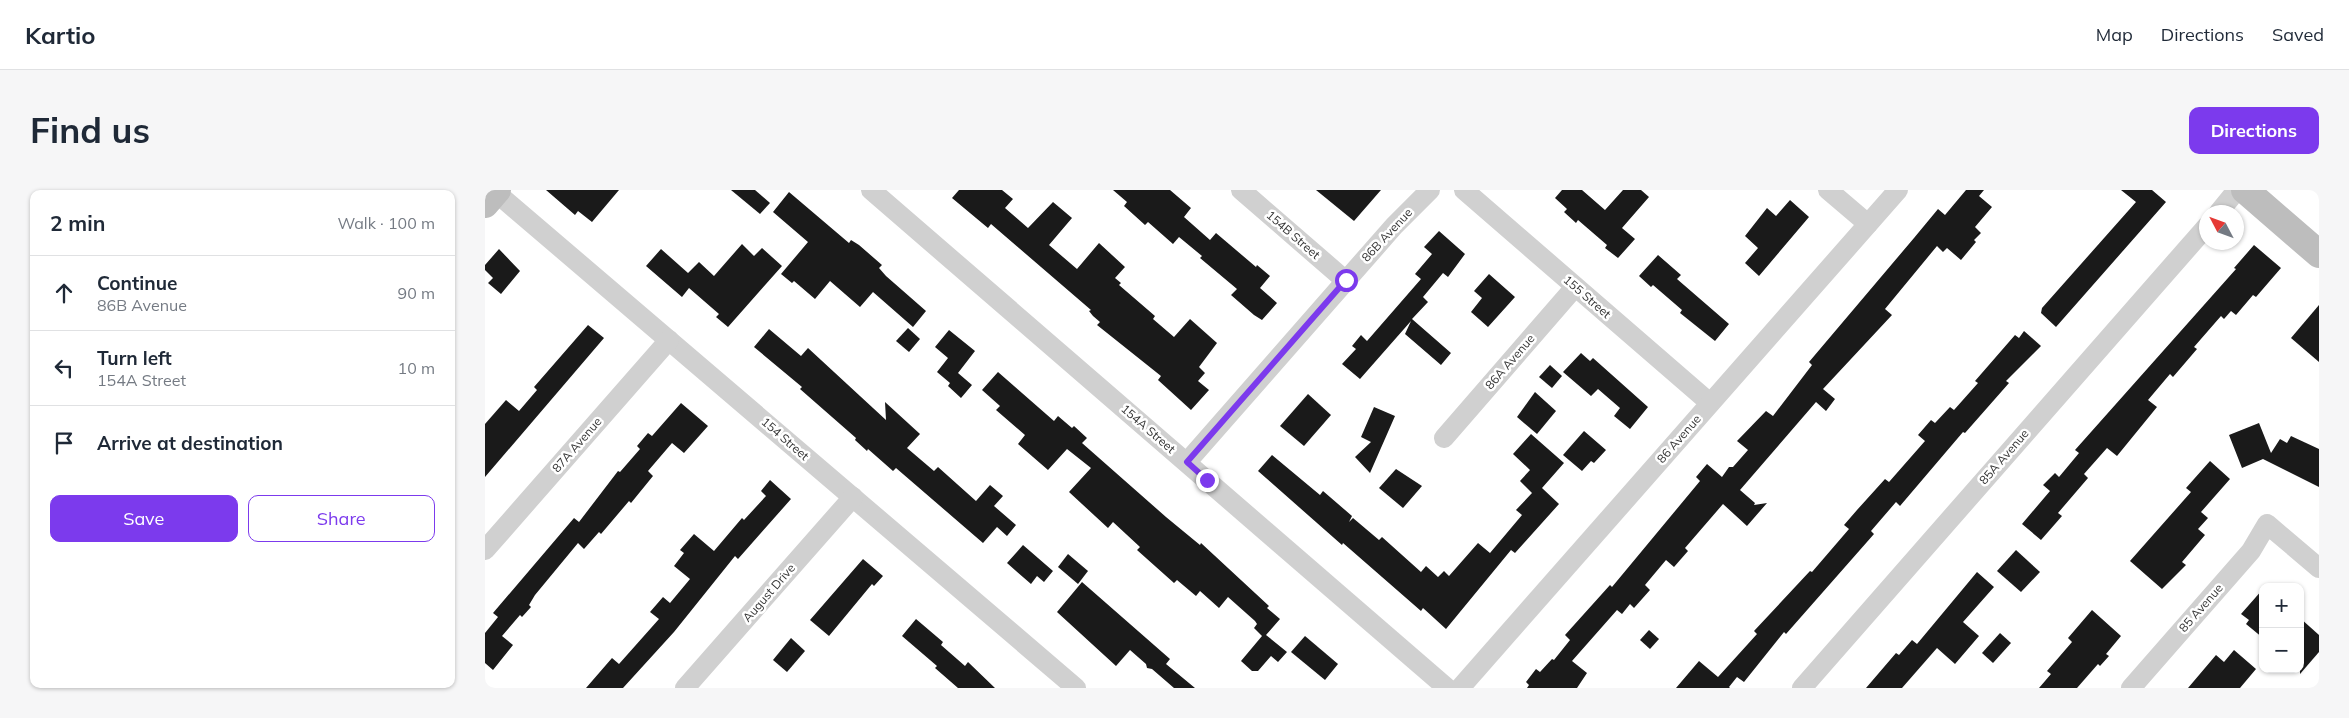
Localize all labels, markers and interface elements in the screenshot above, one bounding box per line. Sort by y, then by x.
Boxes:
text: Kartio [25,20,96,50]
text: Map [2096,23,2133,46]
text: Directions [2161,23,2244,46]
text: Saved [2272,23,2324,46]
button: Directions [2189,107,2319,154]
text: Find us [30,108,150,152]
street label: 86B Avenue [1358,205,1415,264]
north arrow [2199,205,2244,250]
street label: 154B Street [1263,207,1323,262]
text: 2 min [50,210,105,236]
text: Walk · 100 m [337,213,435,233]
route start [1335,269,1358,292]
text: Continue [97,271,177,295]
street label: 155 Street [1561,272,1614,321]
icon: ahead [50,279,78,307]
text: 90 m [398,283,435,303]
text: 86B Avenue [97,295,187,315]
street label: 86A Avenue [1482,331,1538,392]
text: Turn left [97,346,172,370]
icon: left [50,354,78,382]
text: 10 m [398,358,435,378]
text: 154A Street [97,370,186,390]
street label: 154A Street [1118,401,1178,456]
street label: 86 Avenue [1653,411,1704,466]
street label: 87A Avenue [549,414,605,475]
street label: 154 Street [759,414,812,463]
street label: 85A Avenue [1976,426,2032,487]
icon: arrive [50,429,78,457]
text: Arrive at destination [97,431,283,455]
route end [1196,469,1219,492]
button: Save [50,495,238,542]
button: Share [248,495,435,542]
street label: August Drive [739,561,798,625]
street label: 85 Avenue [2175,580,2226,635]
map controls [2259,583,2304,673]
button: + [2259,583,2304,628]
button: − [2259,628,2304,673]

